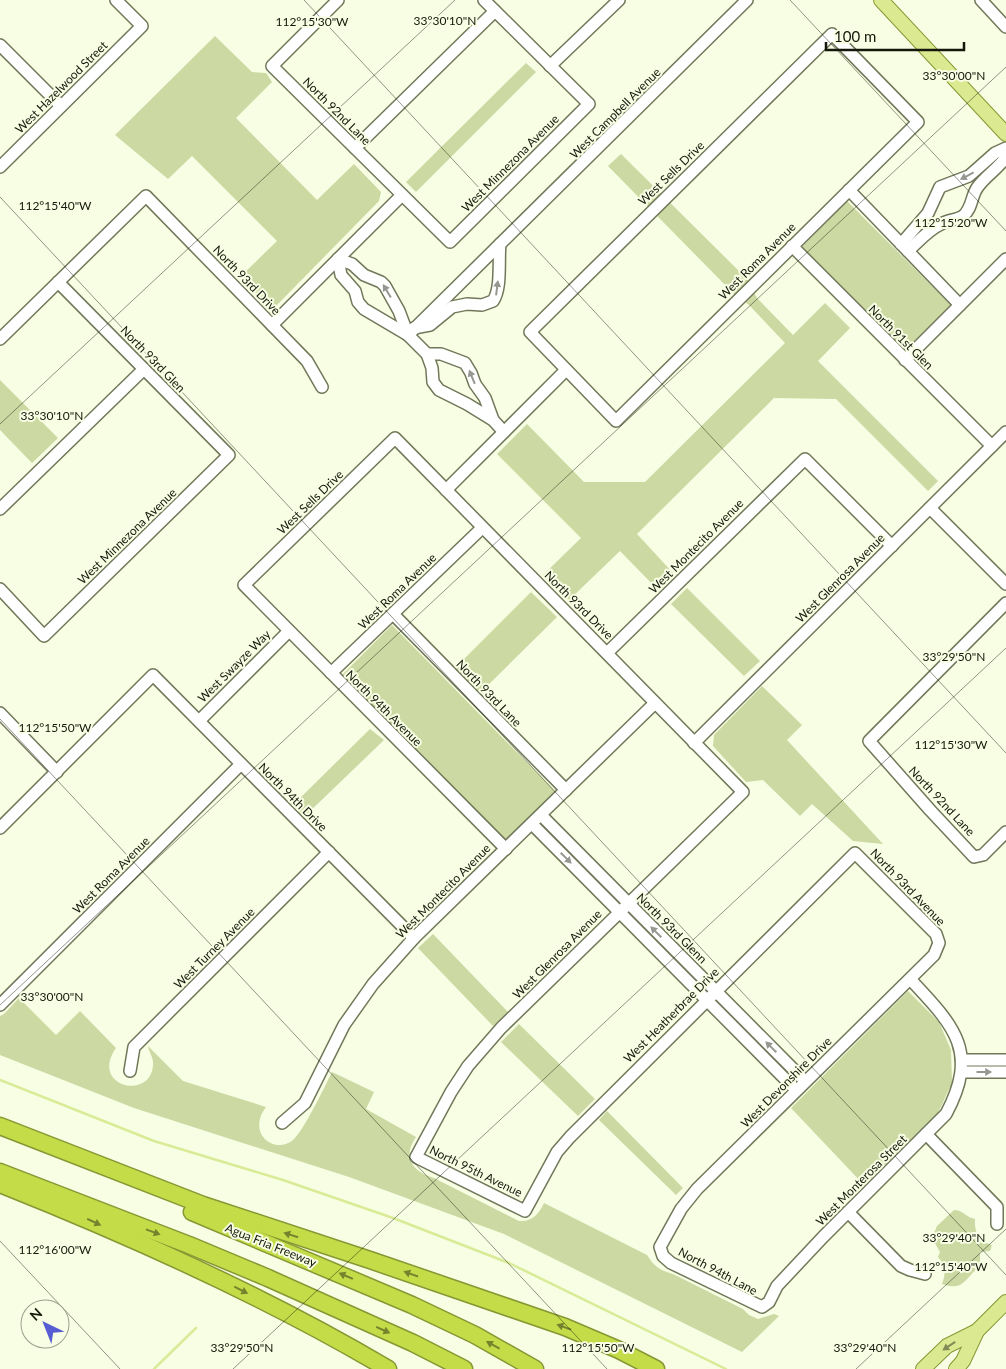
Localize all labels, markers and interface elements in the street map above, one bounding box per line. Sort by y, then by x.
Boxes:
text: 33°30'10"N [414,13,476,28]
text: 112°15'30"W [275,14,349,29]
scale bar [826,20,964,52]
text: 100 m [834,27,876,45]
street label: West Hazelwood Street [12,37,111,136]
street label: West Campbell Avenue [566,64,664,162]
text: 33°30'00"N [923,68,985,83]
street label: North 92nd Lane [300,74,374,148]
street label: West Minnezona Avenue [458,111,562,215]
street label: West Sells Drive [635,138,707,208]
one-way arrow [959,172,974,180]
text: 112°15'40"W [18,198,92,213]
text: 112°15'20"W [914,215,988,230]
street label: West Roma Avenue [715,219,799,303]
street label: North 93rd Drive [210,242,284,318]
one-way arrow [493,279,501,295]
one-way arrow [382,284,391,298]
street label: North 91st Glen [866,302,936,372]
street label: North 93rd Glen [118,323,188,395]
one-way arrow [468,369,476,384]
text: 33°30'10"N [21,408,83,423]
street label: West Sells Drive [274,467,346,537]
street label: West Minnezona Avenue [74,485,180,587]
street label: West Montecito Avenue [646,496,746,596]
street label: West Glenrosa Avenue [792,530,888,626]
street label: West Roma Avenue [355,550,439,632]
street label: North 93rd Drive [542,568,616,642]
street label: West Swayze Way [195,626,274,705]
text: 33°29'50"N [923,649,985,664]
street label: North 93rd Lane [453,656,525,730]
street label: North 94th Avenue [343,667,425,749]
text: 112°15'50"W [18,720,92,735]
text: 112°15'30"W [914,737,988,752]
street label: North 94th Drive [256,760,330,834]
street label: North 92nd Lane [906,763,978,839]
street label: West Roma Avenue [69,833,153,917]
street label: West Montecito Avenue [393,841,493,941]
street label: North 93rd Avenue [867,845,949,929]
one-way arrow [560,852,572,864]
street label: North 93rd Glenn [634,890,710,966]
street label: West Turney Avenue [170,904,258,992]
street label: West Glenrosa Avenue [509,906,605,1002]
one-way arrow [651,926,663,938]
street label: West Heatherbrae Drive [620,964,722,1066]
text: 33°30'00"N [21,989,83,1004]
street label: West Devonshire Drive [737,1033,835,1131]
one-way arrow [765,1041,777,1053]
one-way arrow [976,1068,992,1076]
street label: West Monterosa Street [812,1131,910,1229]
street label: North 95th Avenue [427,1142,525,1200]
one-way arrow [87,1218,101,1226]
street label: Agua Fria Freeway [223,1220,320,1270]
one-way arrow [146,1229,161,1236]
one-way arrow [283,1230,298,1238]
text: 33°29'40"N [923,1230,985,1245]
text: 112°16'00"W [18,1242,92,1257]
street label: North 94th Lane [676,1244,760,1298]
text: 112°15'40"W [914,1259,988,1274]
one-way arrow [403,1270,418,1278]
one-way arrow [338,1272,353,1280]
one-way arrow [234,1286,249,1295]
north arrow [20,1299,70,1349]
text: N [26,1304,46,1324]
one-way arrow [557,1323,572,1330]
one-way arrow [376,1326,390,1334]
text: 33°29'50"N [211,1340,273,1355]
text: 112°15'50"W [561,1340,635,1355]
text: 33°29'40"N [834,1340,896,1355]
one-way arrow [486,1341,500,1349]
one-way arrow [942,1342,956,1351]

